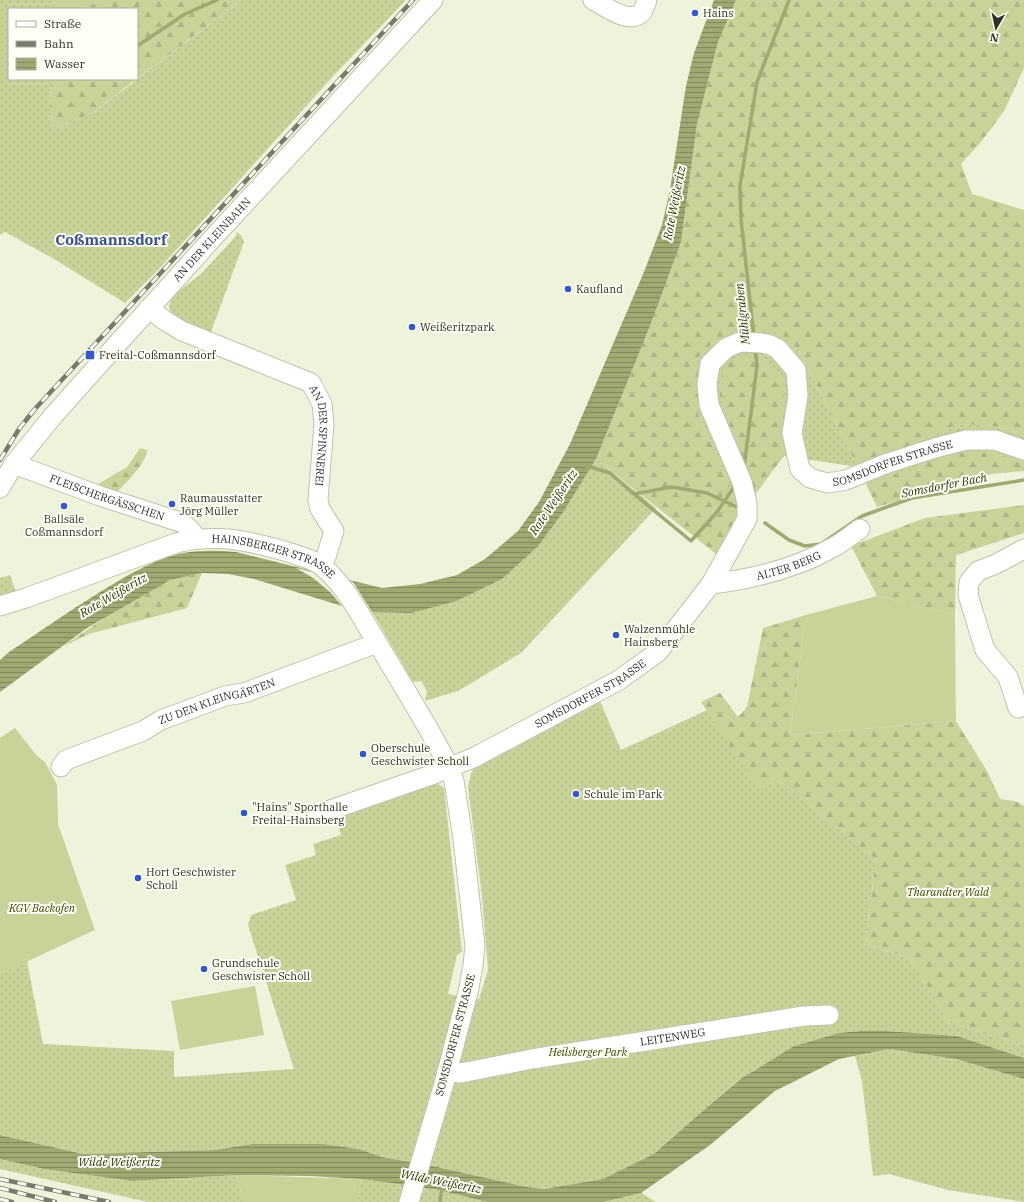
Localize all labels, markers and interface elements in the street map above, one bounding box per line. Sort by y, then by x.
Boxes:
place label: Hains [703,6,734,20]
legend [8,8,138,80]
marker: Hains [690,8,700,18]
north arrow [976,8,1016,48]
text: Straße [44,16,81,31]
text: N [989,30,1000,45]
text: Bahn [44,36,74,51]
text: Wasser [44,56,86,71]
water label: Rote Weißeritz [659,164,689,242]
street label: AN DER KLEINBAHN [170,194,254,285]
district label: Coßmannsdorf [55,230,168,249]
place label: Kaufland [576,282,623,296]
water label: Mühlgraben [731,282,753,347]
marker: Kaufland [563,284,573,294]
place label: Weißeritzpark [420,320,495,334]
marker: Weißeritzpark [407,322,417,332]
place label: Freital-Coßmannsdorf [99,348,217,362]
marker: Freital-Coßmannsdorf [84,349,96,361]
street label: AN DER SPINNEREI [306,382,331,487]
street label: SOMSDORFER STRASSE [832,437,954,489]
water label: Rote Weißeritz [525,466,581,538]
water label: Somsdorfer Bach [899,469,989,501]
street label: FLEISCHERGÄSSCHEN [48,471,167,524]
place label: Raumausstatter Jörg Müller [180,491,262,518]
marker: Raumausstatter Jörg Müller [167,499,177,509]
marker: Ballsäle Coßmannsdorf [59,501,69,511]
place label: Ballsäle Coßmannsdorf [25,512,104,539]
street label: HAINSBERGER STRASSE [212,531,338,582]
street label: ALTER BERG [755,548,823,583]
water label: Rote Weißeritz [76,569,150,621]
place label: Walzenmühle Hainsberg [624,622,695,649]
marker: Walzenmühle Hainsberg [611,630,621,640]
street label: SOMSDORFER STRASSE [532,656,649,731]
street label: ZU DEN KLEINGÄRTEN [156,675,278,727]
place label: Oberschule Geschwister Scholl [371,741,469,768]
marker: Oberschule Geschwister Scholl [358,749,368,759]
place label: Schule im Park [584,787,663,801]
marker: Schule im Park [571,789,581,799]
place label: "Hains" Sporthalle Freital-Hainsberg [252,800,348,827]
marker: "Hains" Sporthalle Freital-Hainsberg [239,808,249,818]
place label: Hort Geschwister Scholl [146,865,236,892]
marker: Hort Geschwister Scholl [133,873,143,883]
park label: Tharandter Wald [907,885,990,899]
park label: KGV Backofen [8,901,76,915]
place label: Grundschule Geschwister Scholl [212,956,310,983]
marker: Grundschule Geschwister Scholl [199,964,209,974]
street label: SOMSDORFER STRASSE [432,972,478,1098]
street label: LEITENWEG [639,1025,706,1049]
park label: Heilsberger Park [548,1045,627,1059]
water label: Wilde Weißeritz [78,1154,161,1169]
water label: Wilde Weißeritz [399,1166,483,1196]

